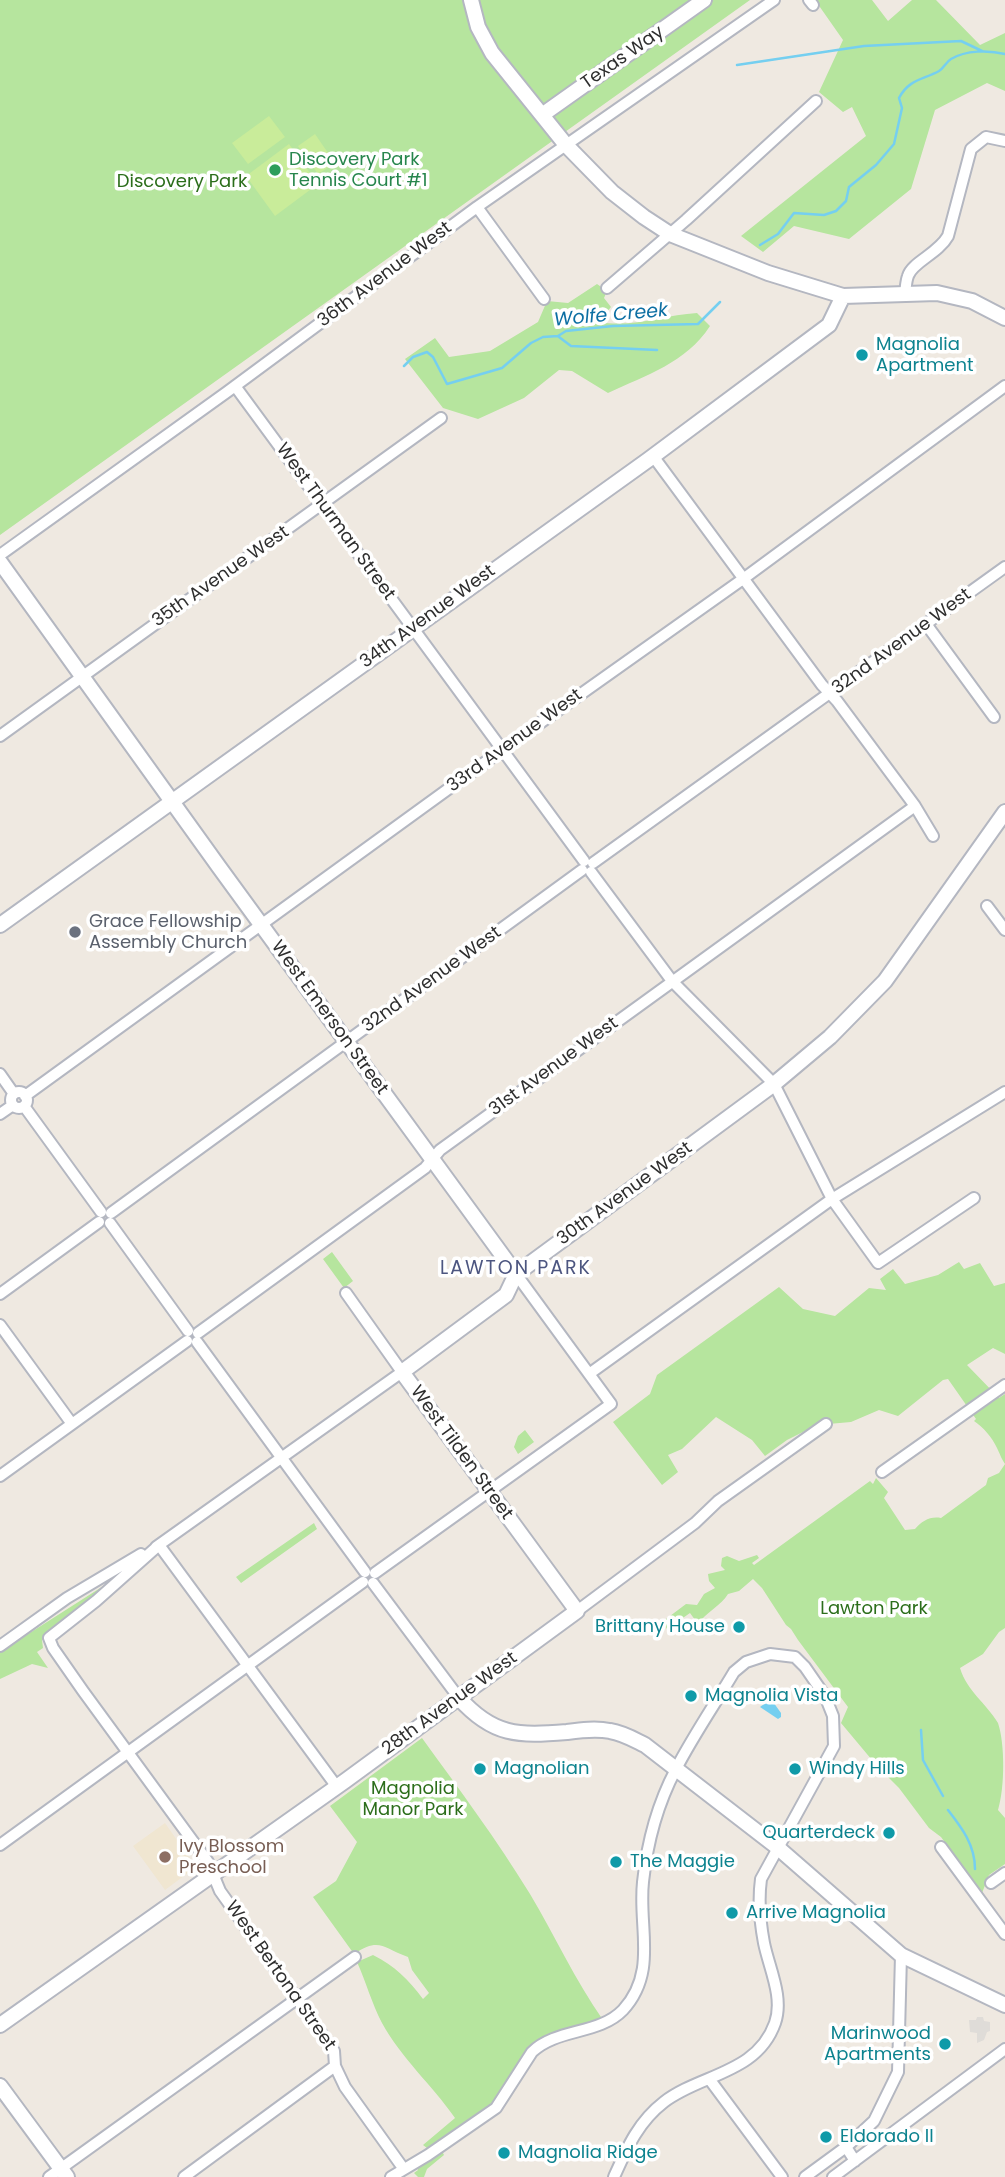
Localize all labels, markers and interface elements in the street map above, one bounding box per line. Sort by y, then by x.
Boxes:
street label: Texas Way [578,22,668,94]
place label: Discovery Park Tennis Court #1 [289,149,427,192]
marker: Discovery Park Tennis Court #1 [267,162,283,178]
park label: Discovery Park [117,171,247,193]
street label: 36th Avenue West [314,218,456,332]
water label: Wolfe Creek [553,300,669,332]
place label: Magnolia Apartment [876,334,974,376]
marker: Magnolia Apartment [854,347,870,363]
street label: West Thurman Street [271,439,399,605]
street label: 35th Avenue West [149,522,293,632]
street label: 34th Avenue West [356,561,500,673]
street label: 32nd Avenue West [828,584,976,700]
street label: 33rd Avenue West [443,685,587,797]
place label: Grace Fellowship Assembly Church [89,911,247,954]
street label: 32nd Avenue West [358,922,506,1038]
marker: Grace Fellowship Assembly Church [67,924,83,940]
street label: West Emerson Street [266,937,392,1099]
street label: 31st Avenue West [485,1013,623,1121]
street label: 30th Avenue West [553,1138,697,1250]
district label: LAWTON PARK [441,1258,591,1280]
street label: West Tilden Street [405,1382,517,1524]
park label: Lawton Park [820,1598,928,1620]
place label: Brittany House [595,1616,725,1638]
marker: Brittany House [731,1619,747,1635]
street label: 28th Avenue West [378,1648,522,1760]
place label: Magnolia Vista [705,1685,838,1707]
marker: Magnolia Vista [683,1688,699,1704]
place label: Magnolian [494,1758,589,1780]
place label: Windy Hills [809,1758,905,1780]
marker: Magnolian [472,1761,488,1777]
marker: Windy Hills [787,1761,803,1777]
park label: Magnolia Manor Park [363,1778,463,1820]
place label: Quarterdeck [762,1822,875,1844]
marker: Quarterdeck [881,1825,897,1841]
place label: Ivy Blossom Preschool [179,1836,284,1878]
marker: Ivy Blossom Preschool [157,1849,173,1865]
place label: The Maggie [630,1851,735,1873]
marker: The Maggie [608,1854,624,1870]
street label: West Bertona Street [220,1897,340,2055]
place label: Arrive Magnolia [746,1902,886,1924]
marker: Arrive Magnolia [724,1905,740,1921]
place label: Marinwood Apartments [824,2023,931,2066]
marker: Marinwood Apartments [937,2036,953,2052]
place label: Eldorado II [840,2126,934,2148]
marker: Eldorado II [818,2129,834,2145]
place label: Magnolia Ridge [518,2142,658,2164]
marker: Magnolia Ridge [496,2145,512,2161]

